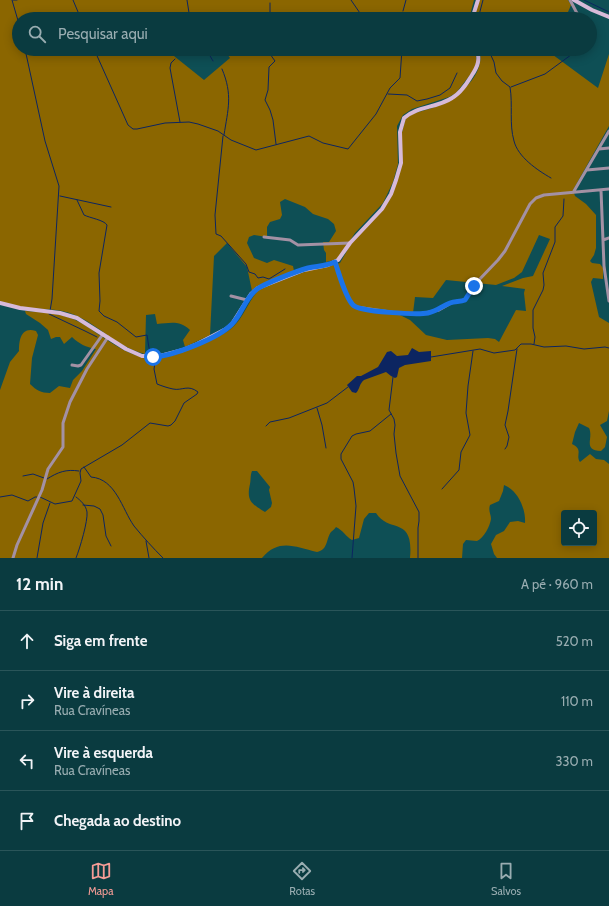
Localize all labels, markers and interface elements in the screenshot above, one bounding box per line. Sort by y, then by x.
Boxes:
search box [12,12,597,56]
icon: search [26,23,48,45]
text: Pesquisar aqui [58,25,148,43]
route end [465,277,483,295]
route start [144,348,162,366]
map controls [561,510,597,546]
button: locate [561,510,597,546]
text: 12 min [16,574,63,594]
text: A pé · 960 m [521,576,593,592]
icon: ahead [16,630,38,652]
text: Siga em frente [54,632,147,650]
text: 520 m [556,633,593,649]
text: Vire à direita [54,684,135,702]
icon: right [16,690,38,712]
text: 110 m [561,693,593,709]
text: Rua Cravíneas [54,702,130,718]
text: Vire à esquerda [54,744,153,762]
icon: left [16,750,38,772]
text: 330 m [556,753,593,769]
text: Rua Cravíneas [54,762,130,778]
icon: arrive [16,810,38,832]
text: Chegada ao destino [54,812,181,830]
tab: Mapa [88,860,113,898]
tab: Rotas [289,860,315,898]
tab: Salvos [491,860,521,898]

